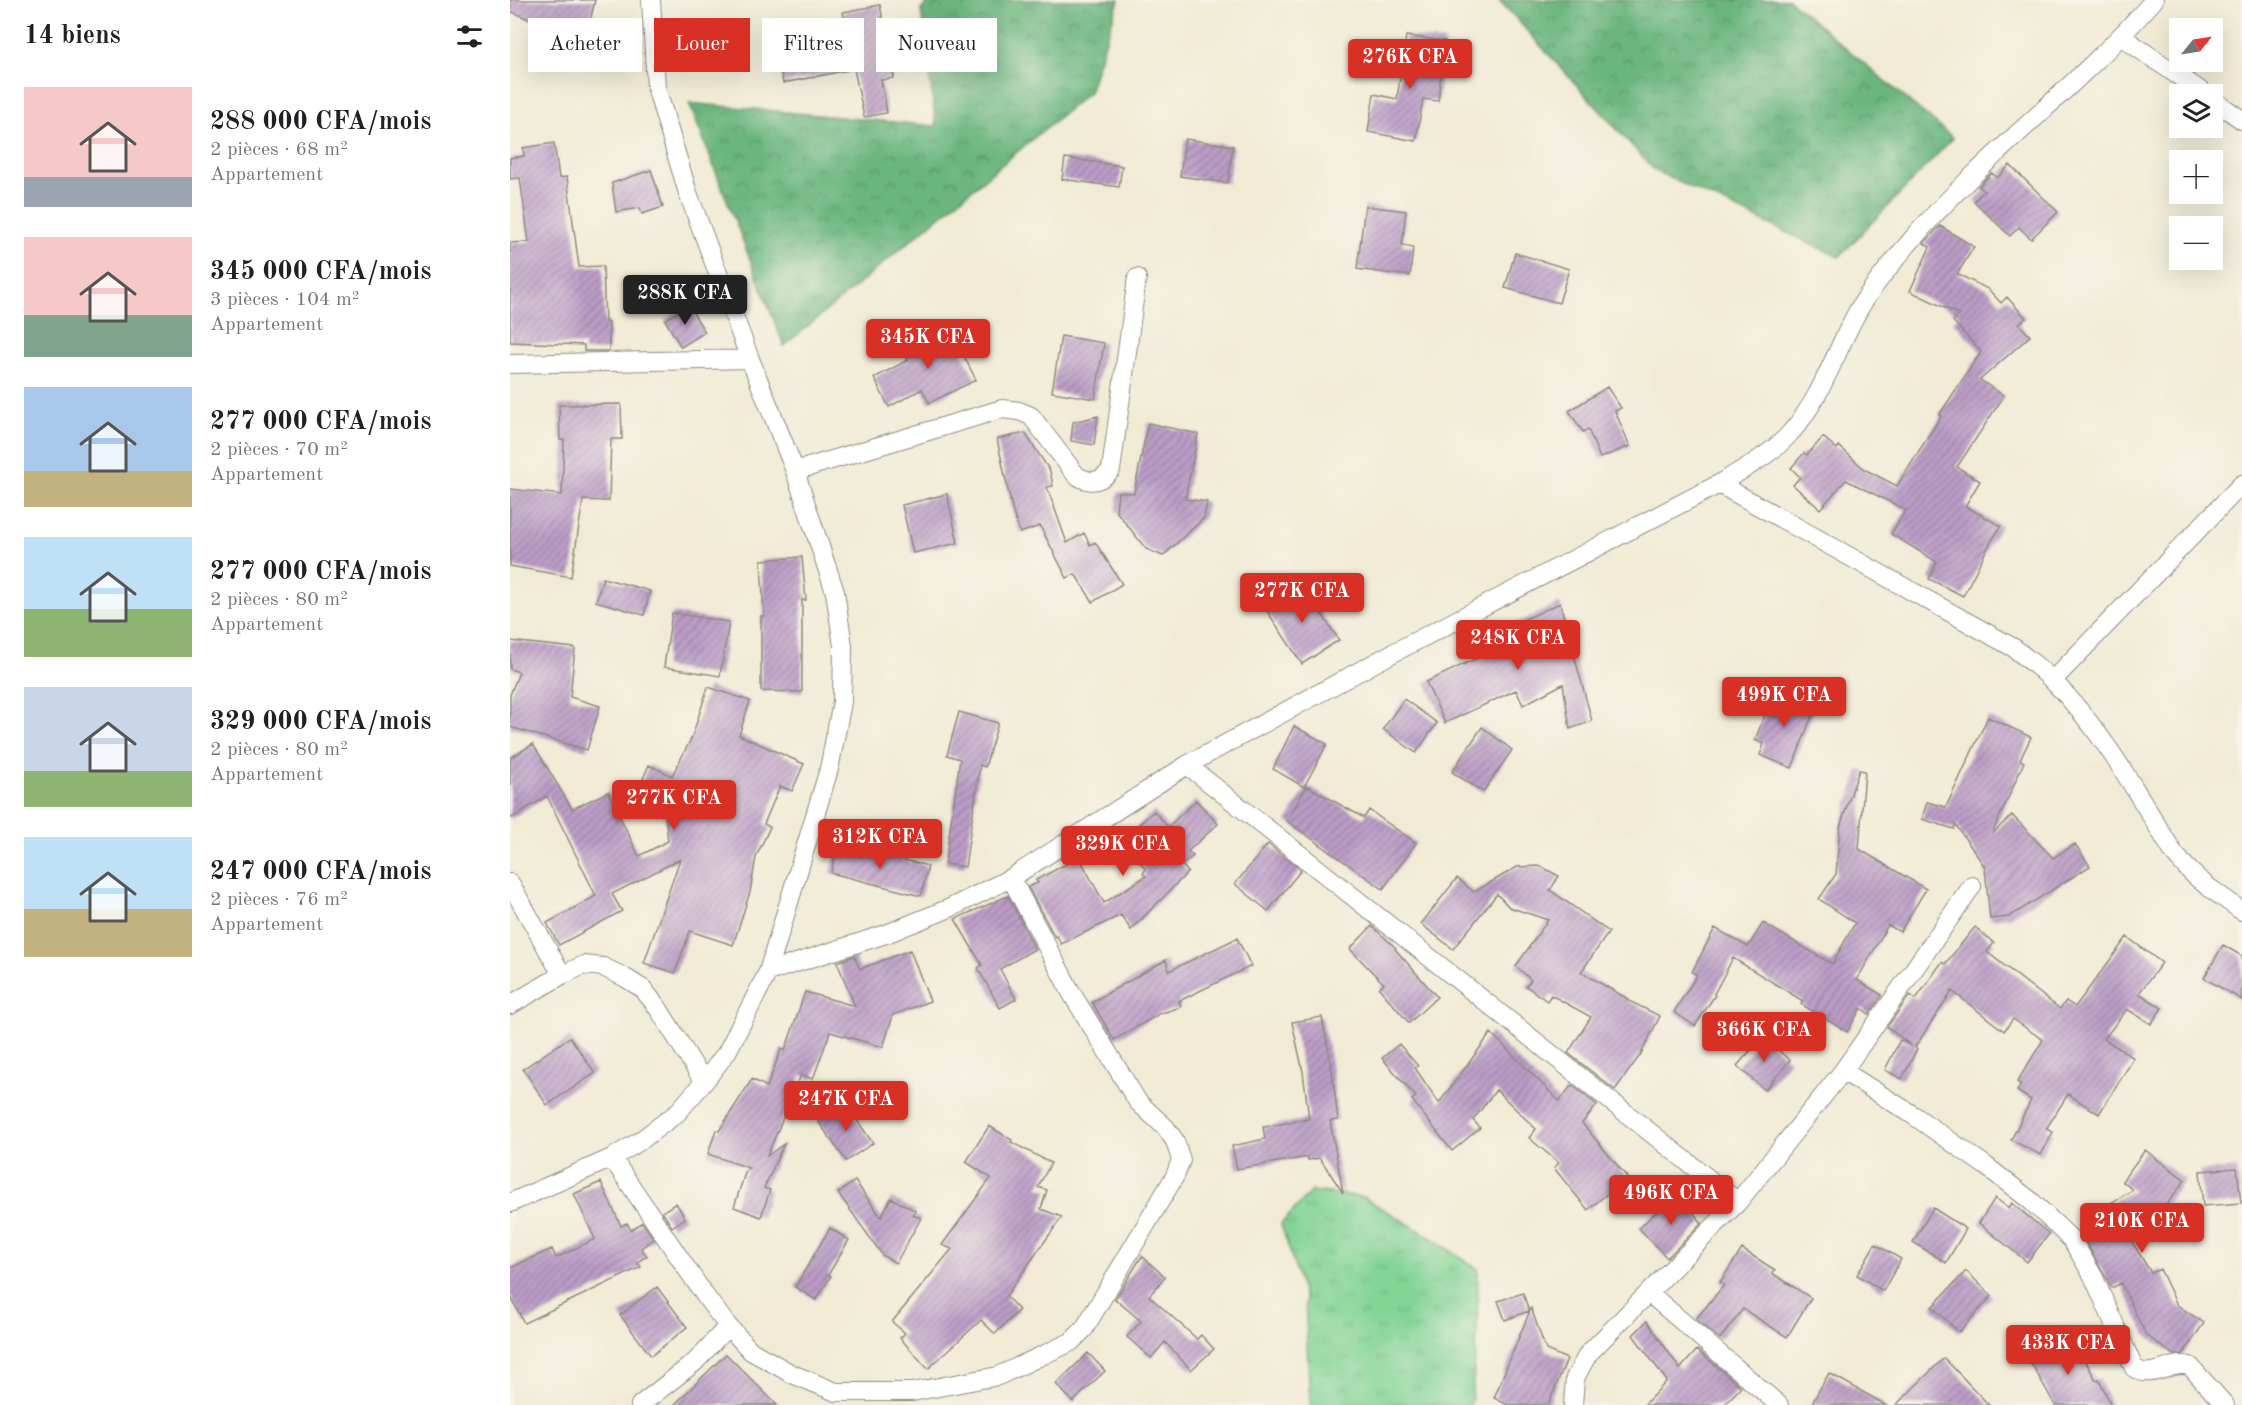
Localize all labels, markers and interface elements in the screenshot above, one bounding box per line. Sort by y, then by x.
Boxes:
chip: Acheter [528,18,642,72]
chip: Louer [654,18,750,72]
chip: Filtres [762,18,864,72]
chip: Nouveau [876,18,997,72]
north arrow [2169,18,2223,72]
map controls [2169,18,2223,270]
icon: filters [453,20,486,53]
text: 14 biens [24,23,121,49]
pin: 276K CFA [1348,39,1472,90]
text: 276K CFA [1362,48,1458,68]
button: layers [2169,84,2223,138]
text: 288 000 CFA/mois [210,109,431,135]
icon: home [72,111,144,183]
text: 2 pièces · 68 m² [210,140,348,160]
button: + [2169,150,2223,204]
text: Appartement [210,165,323,185]
button: − [2169,216,2223,270]
text: 345 000 CFA/mois [210,259,431,285]
icon: home [72,261,144,333]
pin: 288K CFA [623,275,747,326]
text: 288K CFA [637,284,733,304]
text: 3 pièces · 104 m² [210,290,359,310]
text: Appartement [210,315,323,335]
pin: 345K CFA [866,319,990,370]
text: 345K CFA [880,328,976,348]
text: 277 000 CFA/mois [210,409,431,435]
icon: home [72,411,144,483]
text: 2 pièces · 70 m² [210,440,348,460]
text: Appartement [210,465,323,485]
text: 277 000 CFA/mois [210,559,431,585]
icon: home [72,561,144,633]
pin: 277K CFA [1240,573,1364,624]
text: 277K CFA [1254,582,1350,602]
text: 2 pièces · 80 m² [210,590,348,610]
text: Appartement [210,615,323,635]
pin: 248K CFA [1456,620,1580,671]
text: 248K CFA [1470,629,1566,649]
pin: 499K CFA [1722,677,1846,728]
text: 499K CFA [1736,686,1832,706]
text: 329 000 CFA/mois [210,709,431,735]
icon: home [72,711,144,783]
text: 2 pièces · 80 m² [210,740,348,760]
text: Appartement [210,765,323,785]
pin: 277K CFA [612,780,736,831]
text: 277K CFA [626,789,722,809]
pin: 312K CFA [818,819,942,870]
pin: 329K CFA [1061,826,1185,877]
text: 312K CFA [832,828,928,848]
text: 329K CFA [1075,835,1171,855]
text: 247 000 CFA/mois [210,859,431,885]
icon: home [72,861,144,933]
text: 2 pièces · 76 m² [210,890,348,910]
text: Appartement [210,915,323,935]
pin: 366K CFA [1702,1012,1826,1063]
text: 366K CFA [1716,1021,1812,1041]
pin: 247K CFA [784,1081,908,1132]
text: 247K CFA [798,1090,894,1110]
pin: 496K CFA [1609,1175,1733,1226]
text: 496K CFA [1623,1184,1719,1204]
pin: 210K CFA [2080,1203,2204,1254]
text: 210K CFA [2094,1212,2190,1232]
pin: 433K CFA [2006,1325,2130,1376]
text: 433K CFA [2020,1334,2116,1354]

